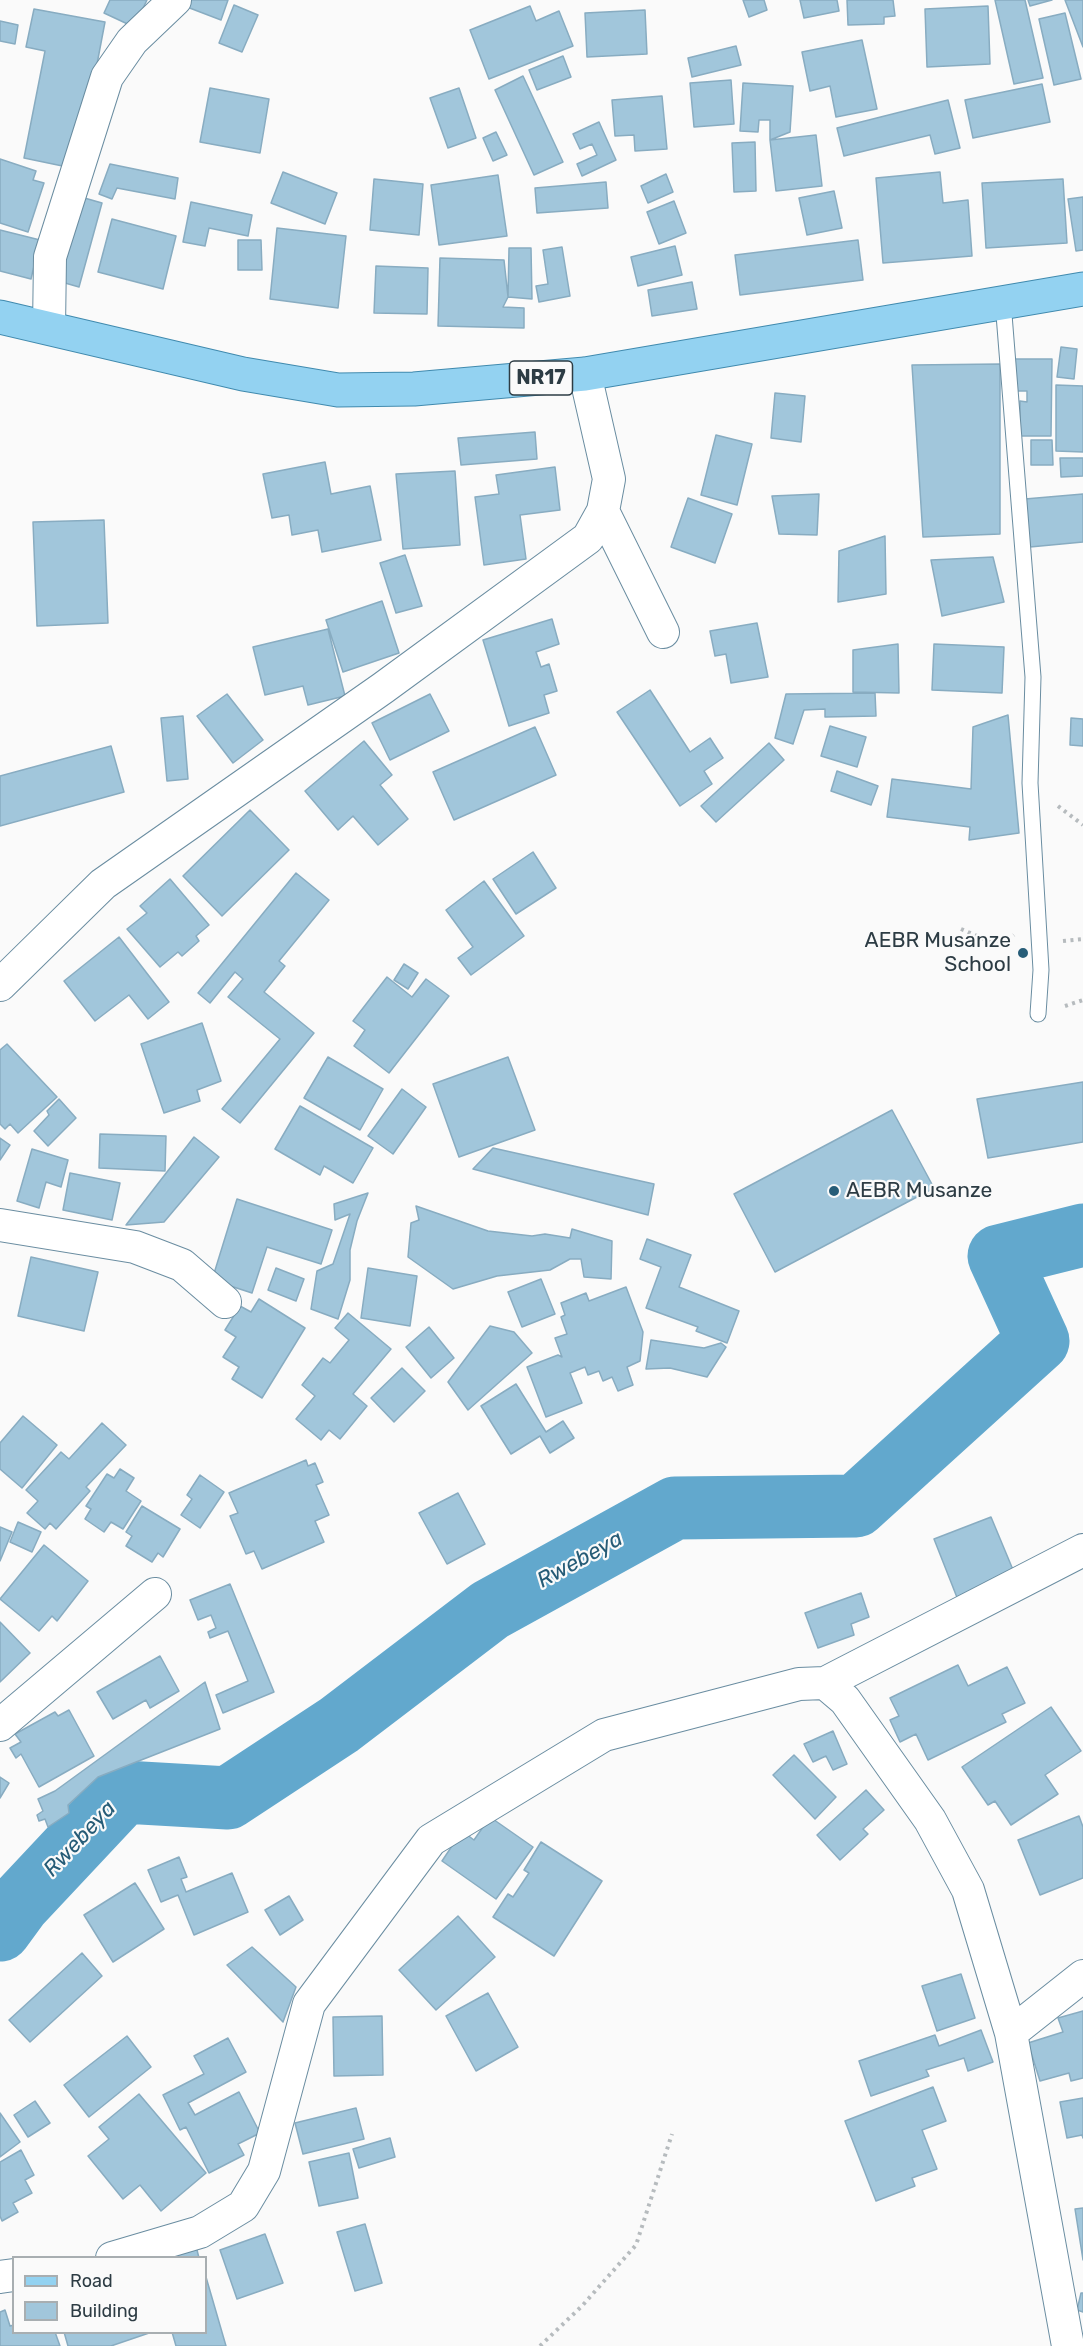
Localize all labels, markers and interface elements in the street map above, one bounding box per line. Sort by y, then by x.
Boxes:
road number: NR17 [510,361,572,395]
place label: AEBR Musanze School [865,928,1011,978]
marker: AEBR Musanze School [1016,946,1030,960]
place label: AEBR Musanze [846,1178,992,1204]
marker: AEBR Musanze [827,1184,841,1198]
water label: Rwebeya [532,1526,628,1594]
water label: Rwebeya [38,1796,122,1882]
legend [12,2256,207,2334]
text: Road [70,2270,113,2292]
text: Building [70,2300,138,2322]

